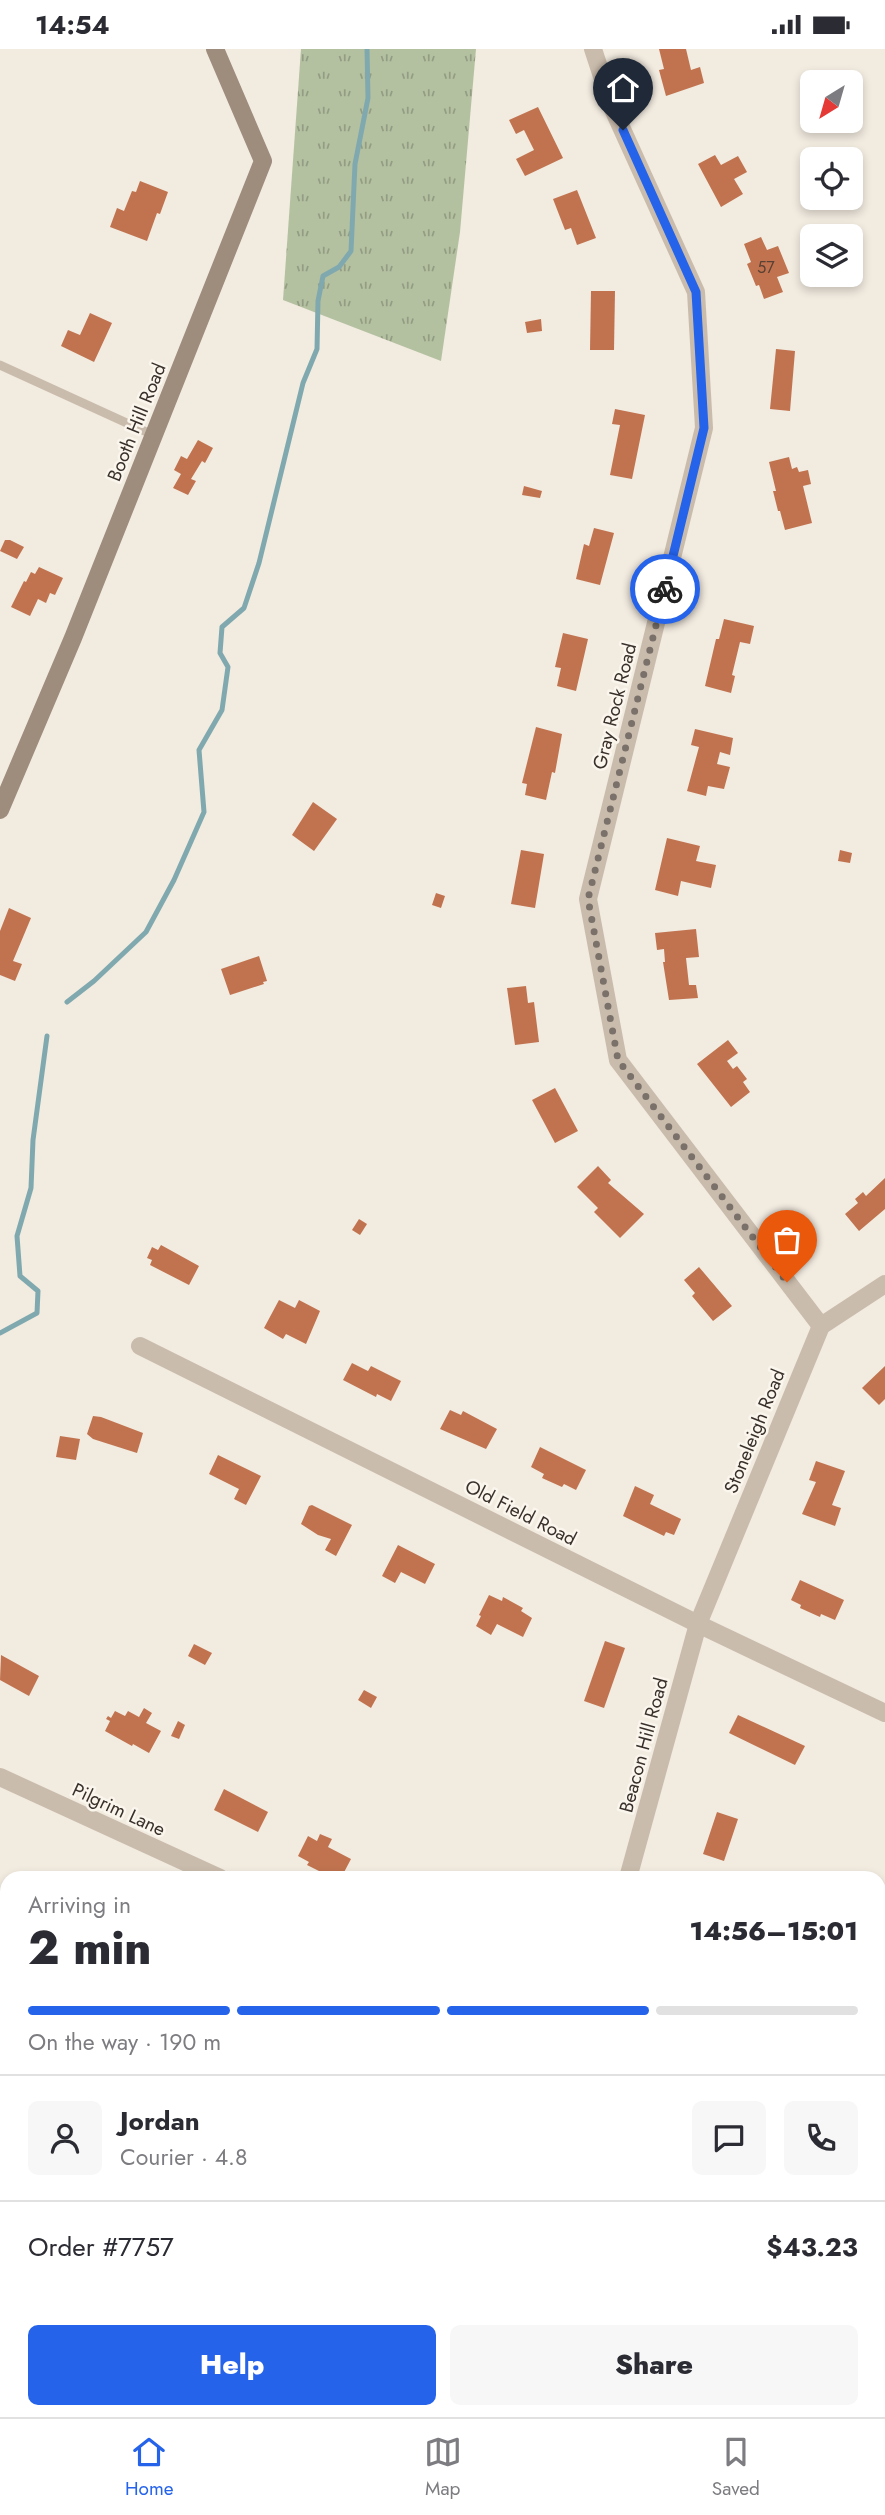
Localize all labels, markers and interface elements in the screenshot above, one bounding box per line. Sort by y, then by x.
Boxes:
text: 14:54 [35,6,110,44]
pin [593,58,653,130]
icon: home [604,69,642,107]
north arrow [800,70,863,133]
map controls [800,70,863,287]
button: locate [800,147,863,210]
button: layers [800,224,863,287]
house number: 57 [757,256,775,279]
street label: Booth Hill Road [100,359,172,485]
courier [630,554,700,624]
icon: bike [646,570,684,608]
street label: Gray Rock Road [586,640,643,772]
pin [757,1210,817,1282]
icon: bag [768,1221,806,1259]
street label: Stoneleigh Road [717,1365,792,1497]
street label: Old Field Road [460,1473,581,1552]
street label: Beacon Hill Road [613,1675,674,1816]
street label: Pilgrim Lane [68,1776,170,1843]
text: Arriving in [28,1888,131,1922]
text: 14:56–15:01 [689,1912,858,1950]
text: 2 min [28,1915,152,1981]
text: On the way · 190 m [28,2025,221,2059]
button: person [28,2101,102,2175]
button: chat [692,2101,766,2175]
button: phone [784,2101,858,2175]
text: Jordan [120,2102,200,2140]
text: Courier · 4.8 [120,2140,248,2174]
text: Order #7757 [28,2228,174,2266]
text: $43.23 [766,2228,858,2266]
button: Help [28,2325,436,2405]
button: Share [450,2325,858,2405]
tab: Home [125,2433,174,2502]
tab: Map [424,2433,462,2502]
tab: Saved [712,2433,760,2502]

